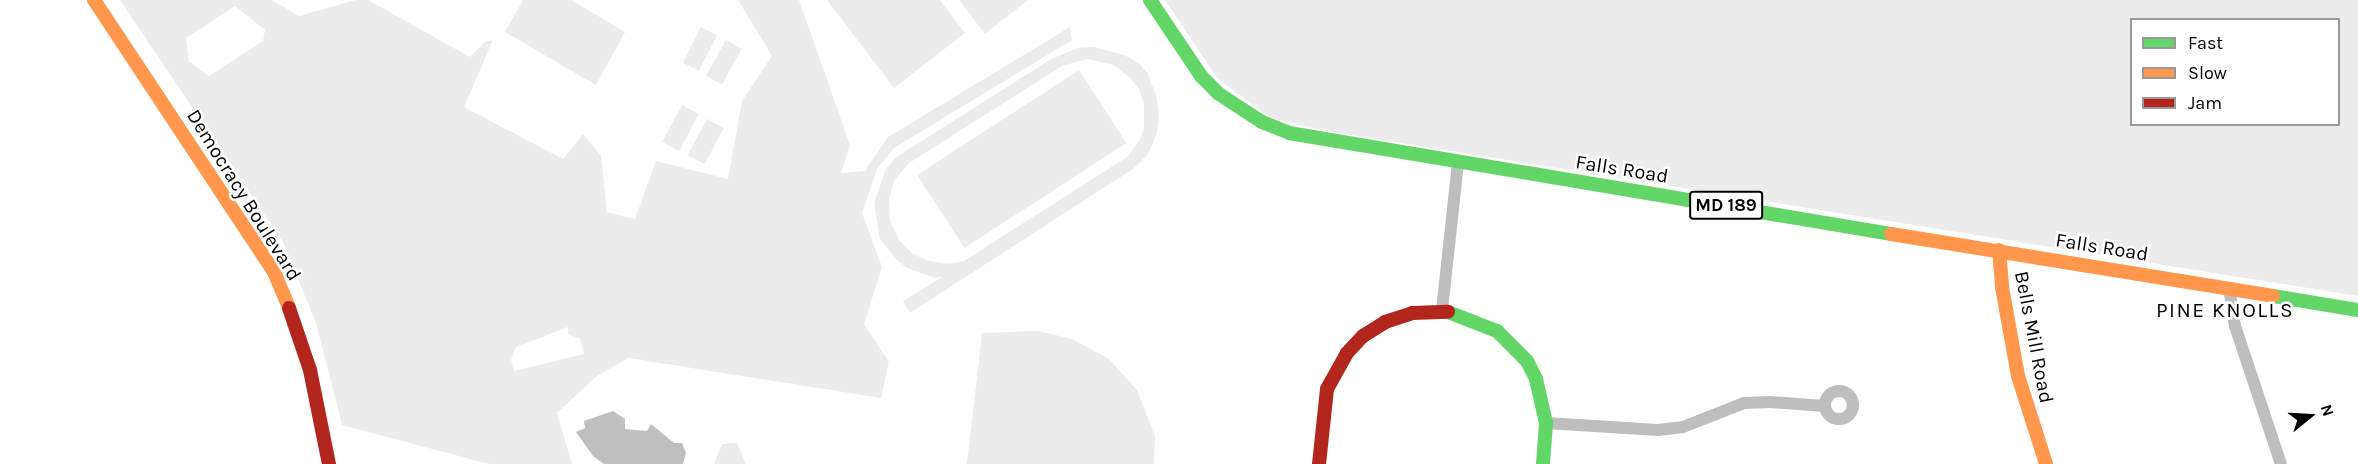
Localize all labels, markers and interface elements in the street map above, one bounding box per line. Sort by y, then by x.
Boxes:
legend [2130,18,2340,126]
text: Fast [2188,32,2223,54]
text: Slow [2188,62,2227,84]
text: Jam [2188,92,2222,114]
street label: Democracy Boulevard [181,105,307,285]
street label: Falls Road [1574,150,1670,188]
road number: MD 189 [1688,190,1764,220]
street label: Falls Road [2054,228,2150,266]
street label: Bells Mill Road [2009,269,2059,405]
district label: PINE KNOLLS [2156,297,2294,323]
north arrow [2280,386,2340,446]
text: N [2317,402,2338,419]

